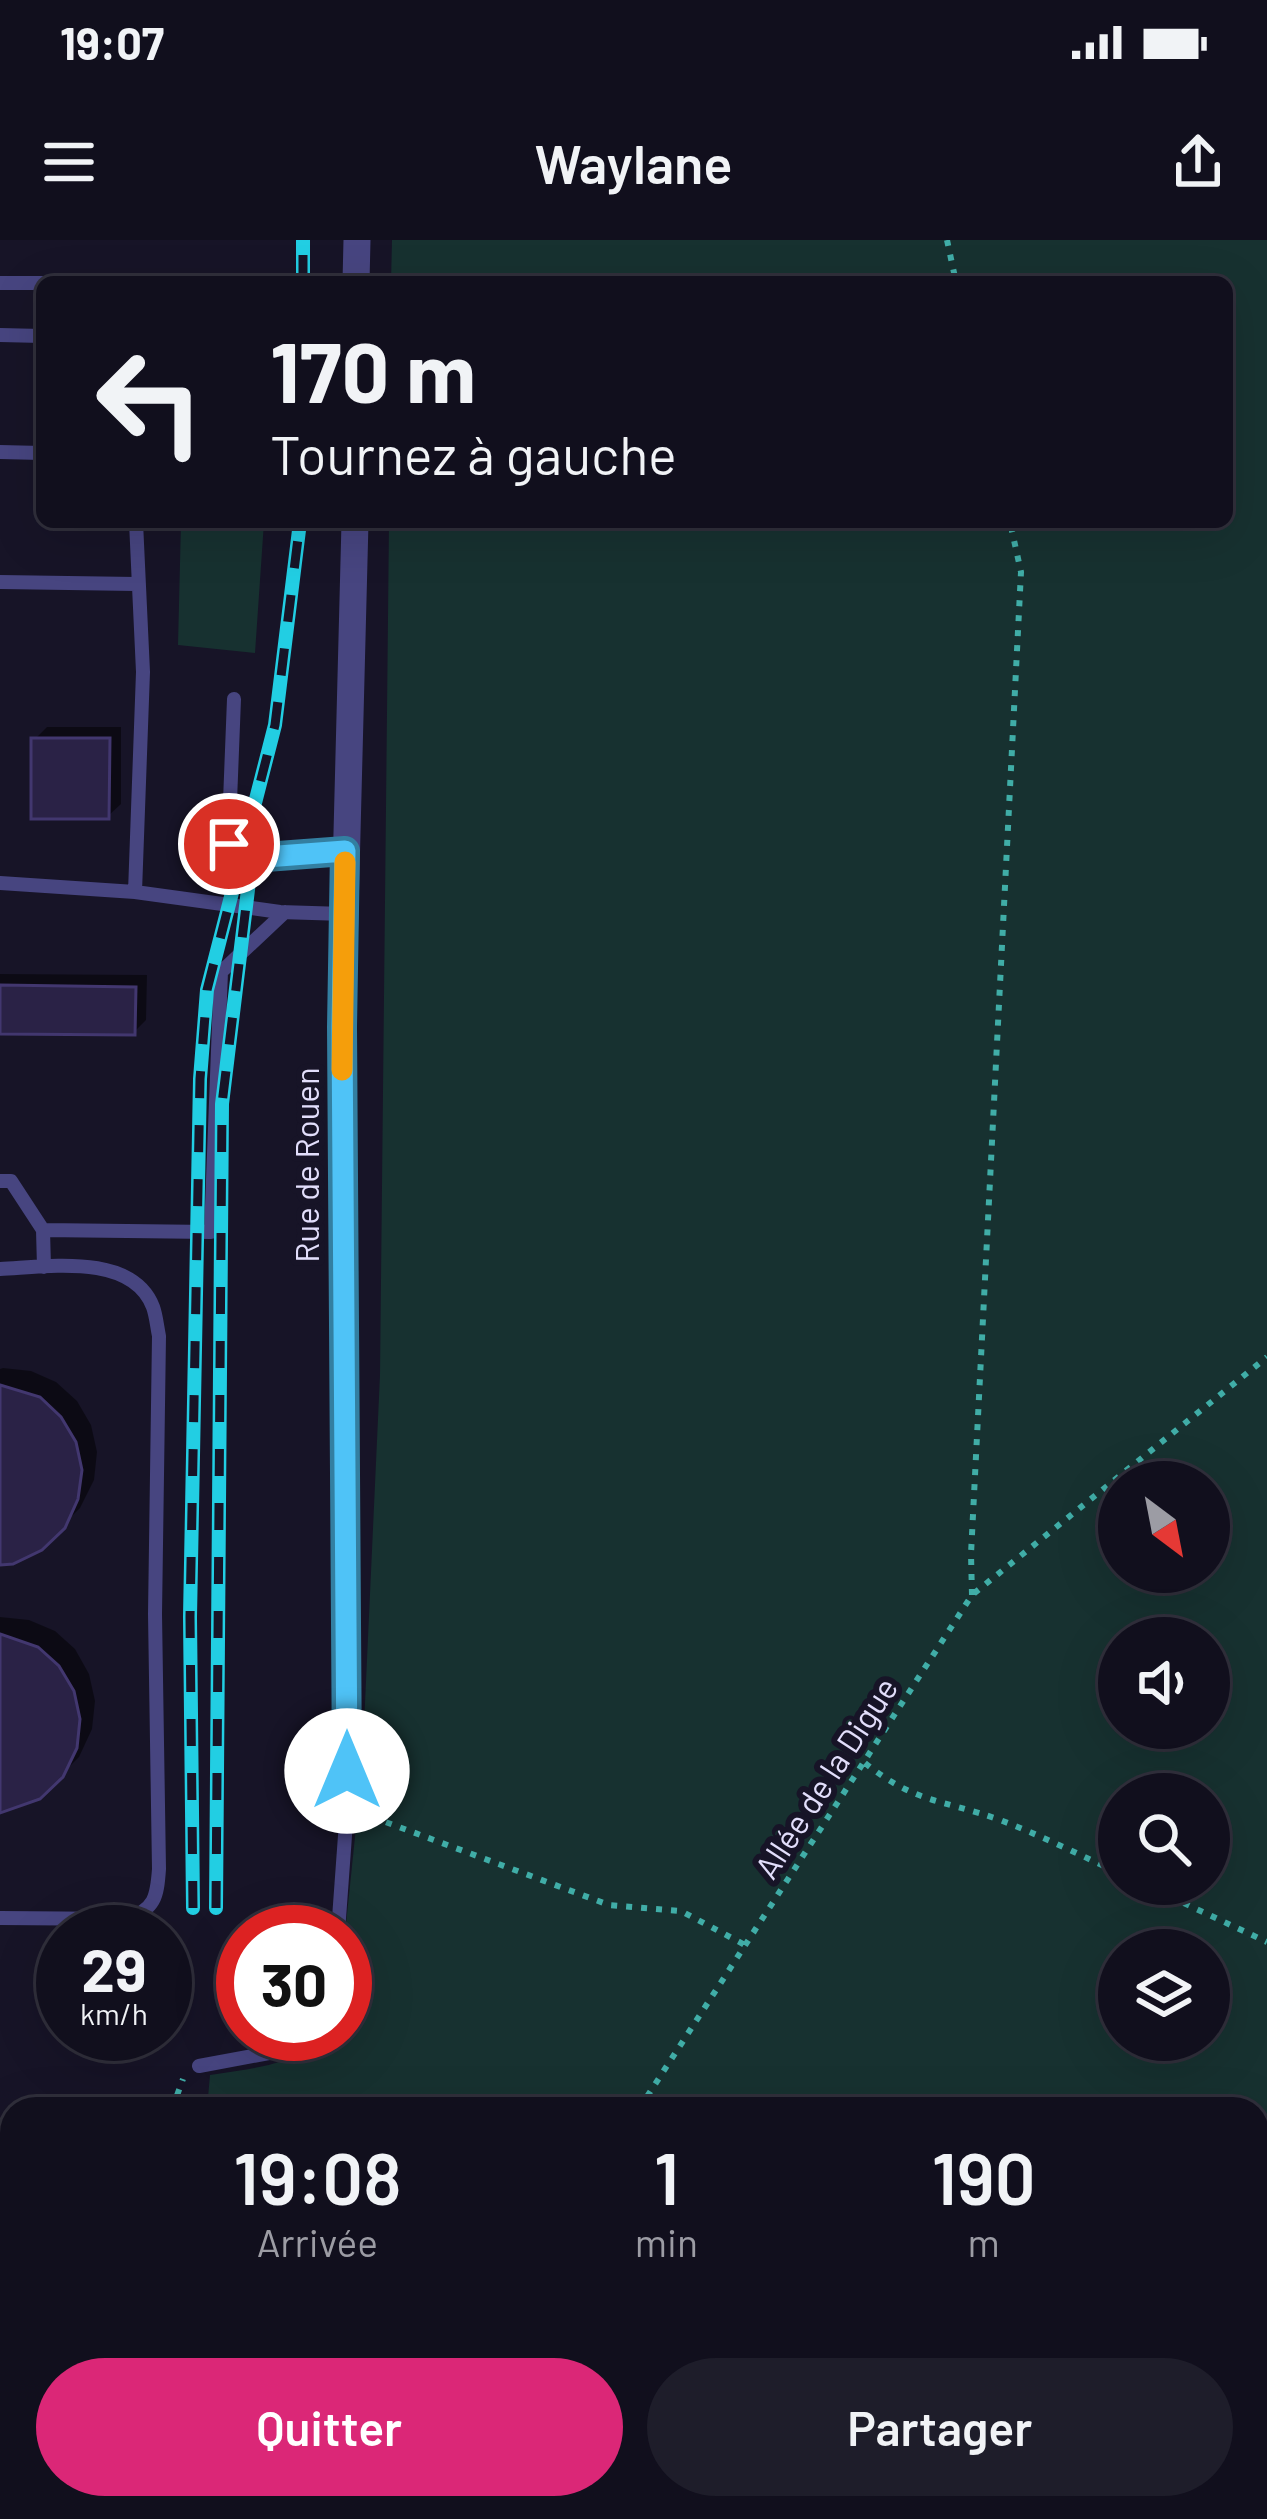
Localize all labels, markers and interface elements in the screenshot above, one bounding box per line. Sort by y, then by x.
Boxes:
text: 19:07 [60,15,164,69]
icon: menu [36,129,102,195]
icon: share [1165,129,1231,195]
text: Waylane [535,130,732,195]
text: 170 m [270,319,476,420]
icon: left [72,324,228,480]
text: Tournez à gauche [270,421,677,486]
pin [178,793,280,895]
icon: arrive [196,811,262,877]
street label: Rue de Rouen [286,1067,326,1263]
north arrow [1098,1461,1230,1593]
map controls [1098,1461,1230,2061]
button: sound [1098,1617,1230,1749]
street label: Allée de la Digue [745,1669,905,1886]
position arrow [284,1708,410,1834]
button: search [1098,1773,1230,1905]
speed limit sign: 30 [216,1905,372,2061]
button: layers [1098,1929,1230,2061]
text: 29 [81,1932,147,2004]
text: km/h [80,1995,148,2031]
text: 19:08 [233,2133,402,2219]
text: 1 [654,2133,679,2219]
text: 190 [931,2133,1036,2219]
text: Arrivée [257,2218,378,2265]
text: min [635,2218,698,2265]
text: m [967,2218,1000,2265]
button: Quitter [36,2358,623,2496]
button: Partager [647,2358,1233,2496]

